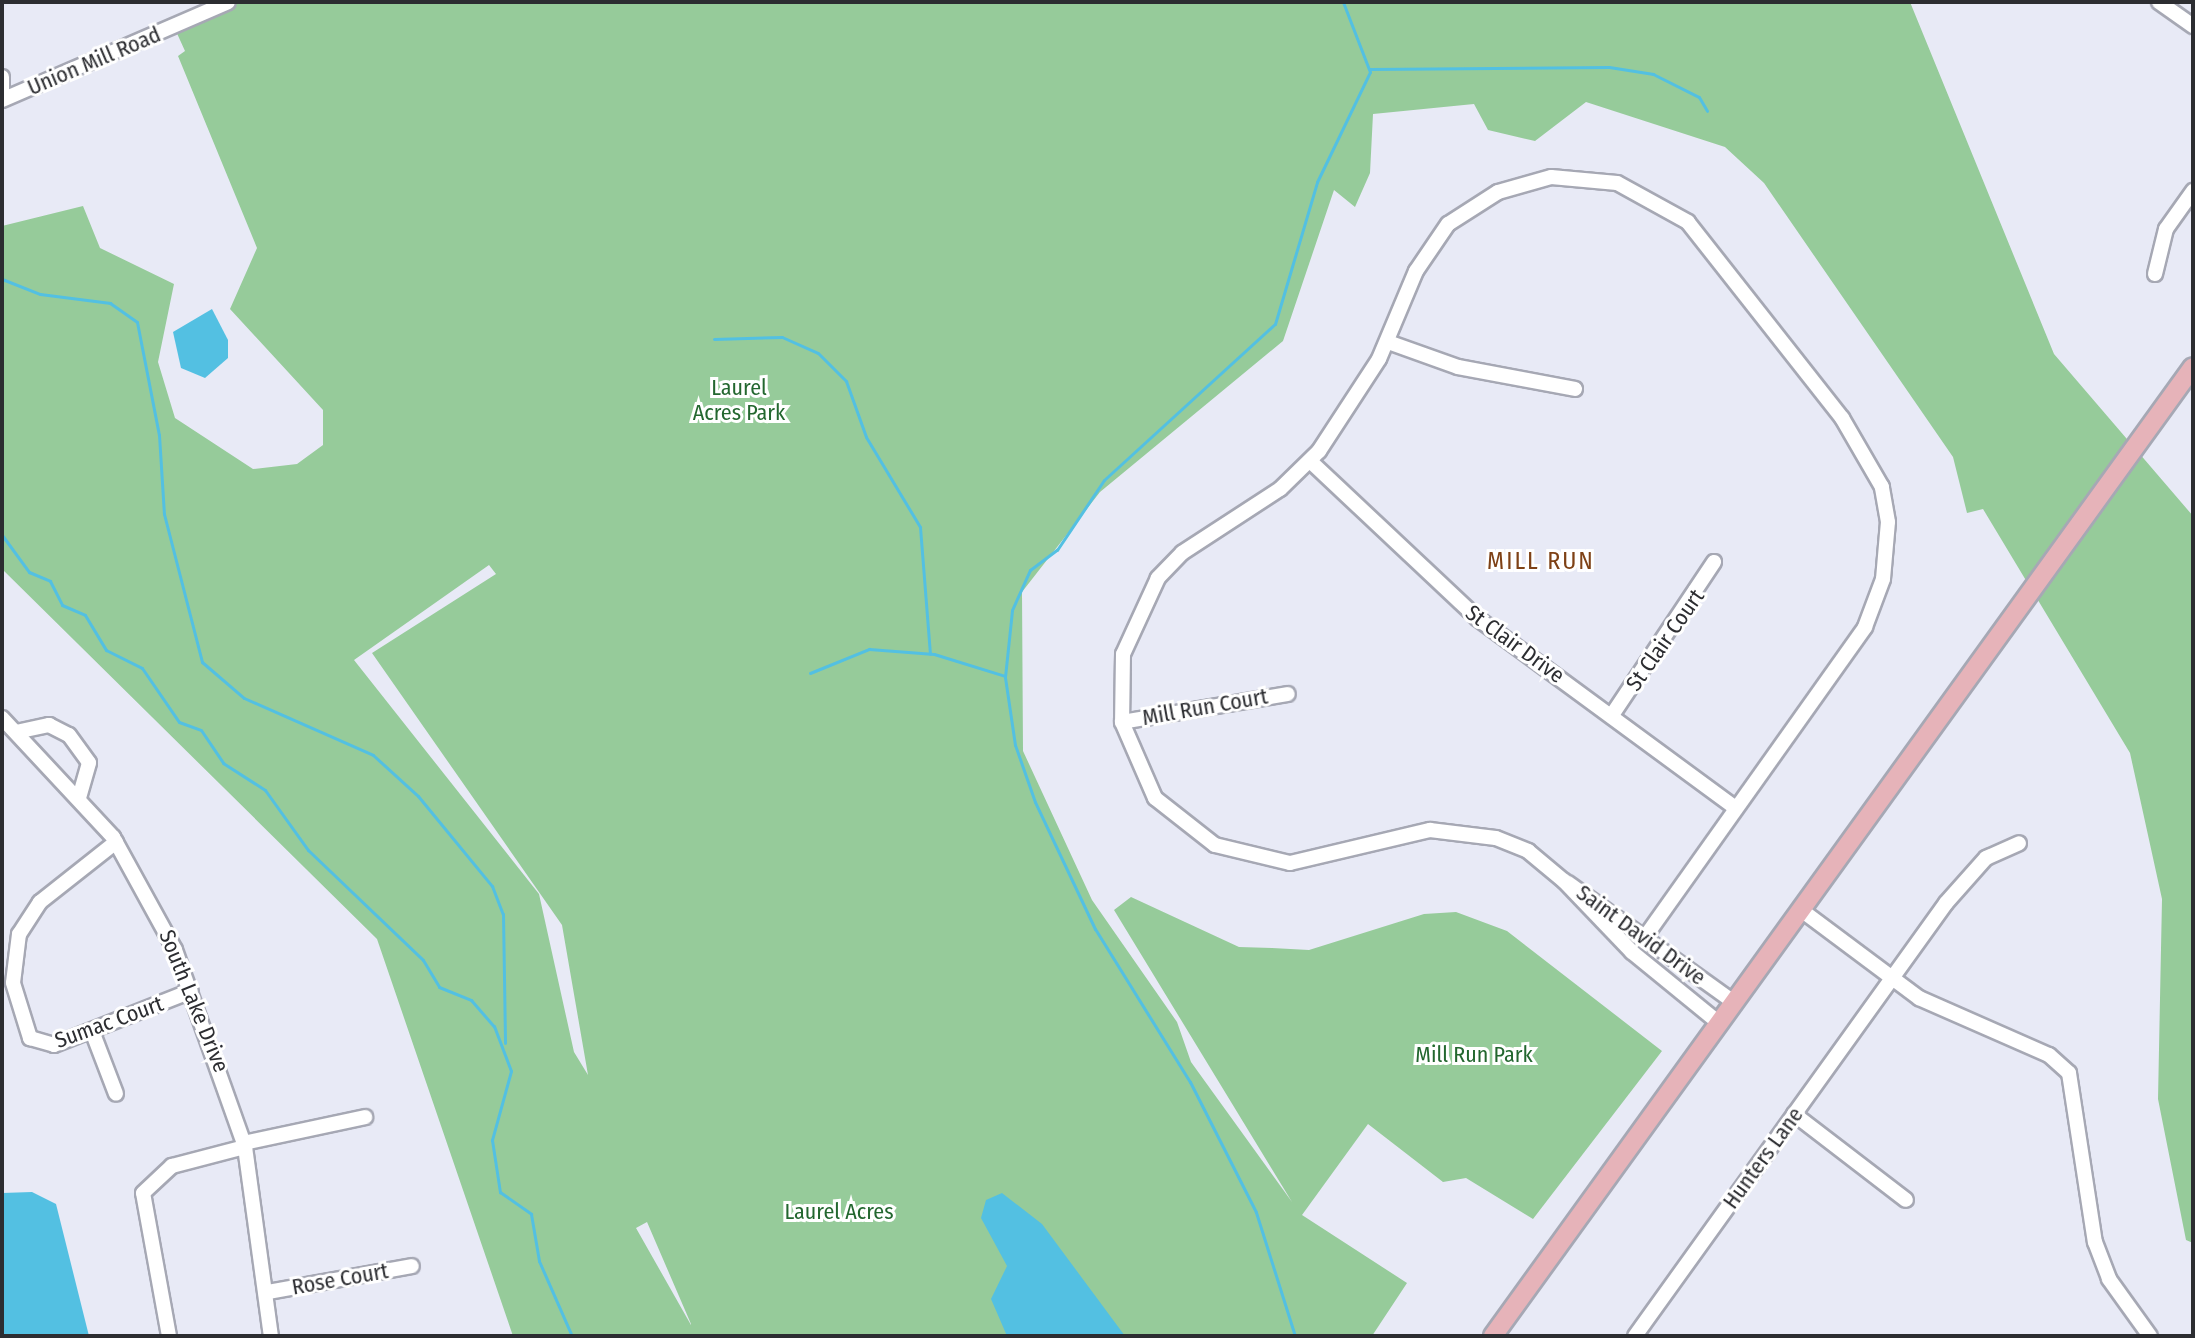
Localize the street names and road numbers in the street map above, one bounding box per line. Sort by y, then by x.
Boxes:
street label: Union Mill Road [23,21,165,101]
street label: St Clair Court [1620,584,1710,696]
street label: St Clair Drive [1460,599,1570,689]
street label: Mill Run Court [1140,683,1270,731]
street label: Saint David Drive [1571,879,1711,991]
street label: South Lake Drive [153,926,235,1076]
street label: Sumac Court [51,990,167,1054]
street label: Hunters Lane [1717,1102,1809,1214]
street label: Rose Court [290,1258,390,1300]

